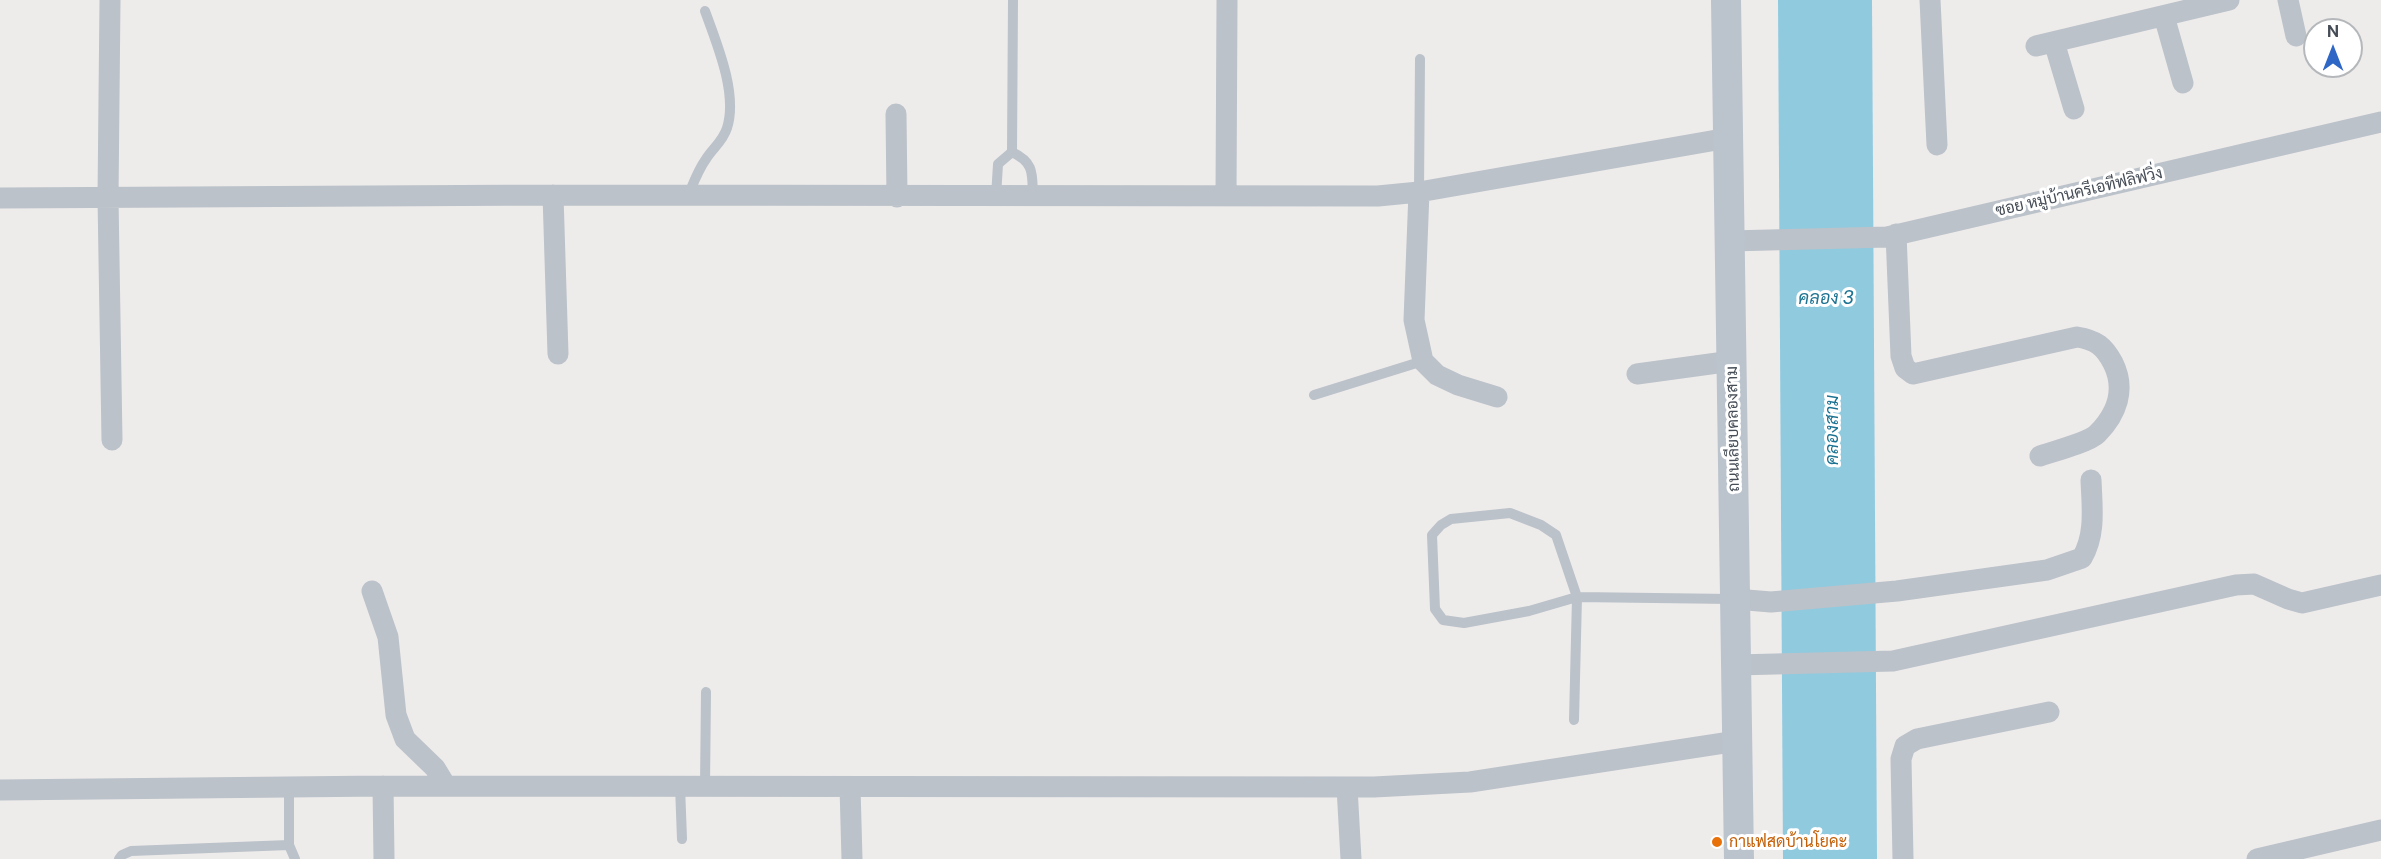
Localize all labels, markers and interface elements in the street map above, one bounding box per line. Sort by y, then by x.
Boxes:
north arrow [2303,18,2363,78]
text: N [2327,22,2339,41]
street label: ซอย หมู่บ้านครีเอทีฟลิฟวิ่ง [1994,163,2164,221]
water label: คลอง 3 [1798,287,1854,309]
street label: ถนนเลียบคลองสาม [1722,366,1744,492]
water label: คลองสาม [1821,395,1843,465]
place label: กาแฟสดบ้านโยคะ [1729,832,1847,852]
marker: กาแฟสดบ้านโยคะ [1710,835,1724,849]

